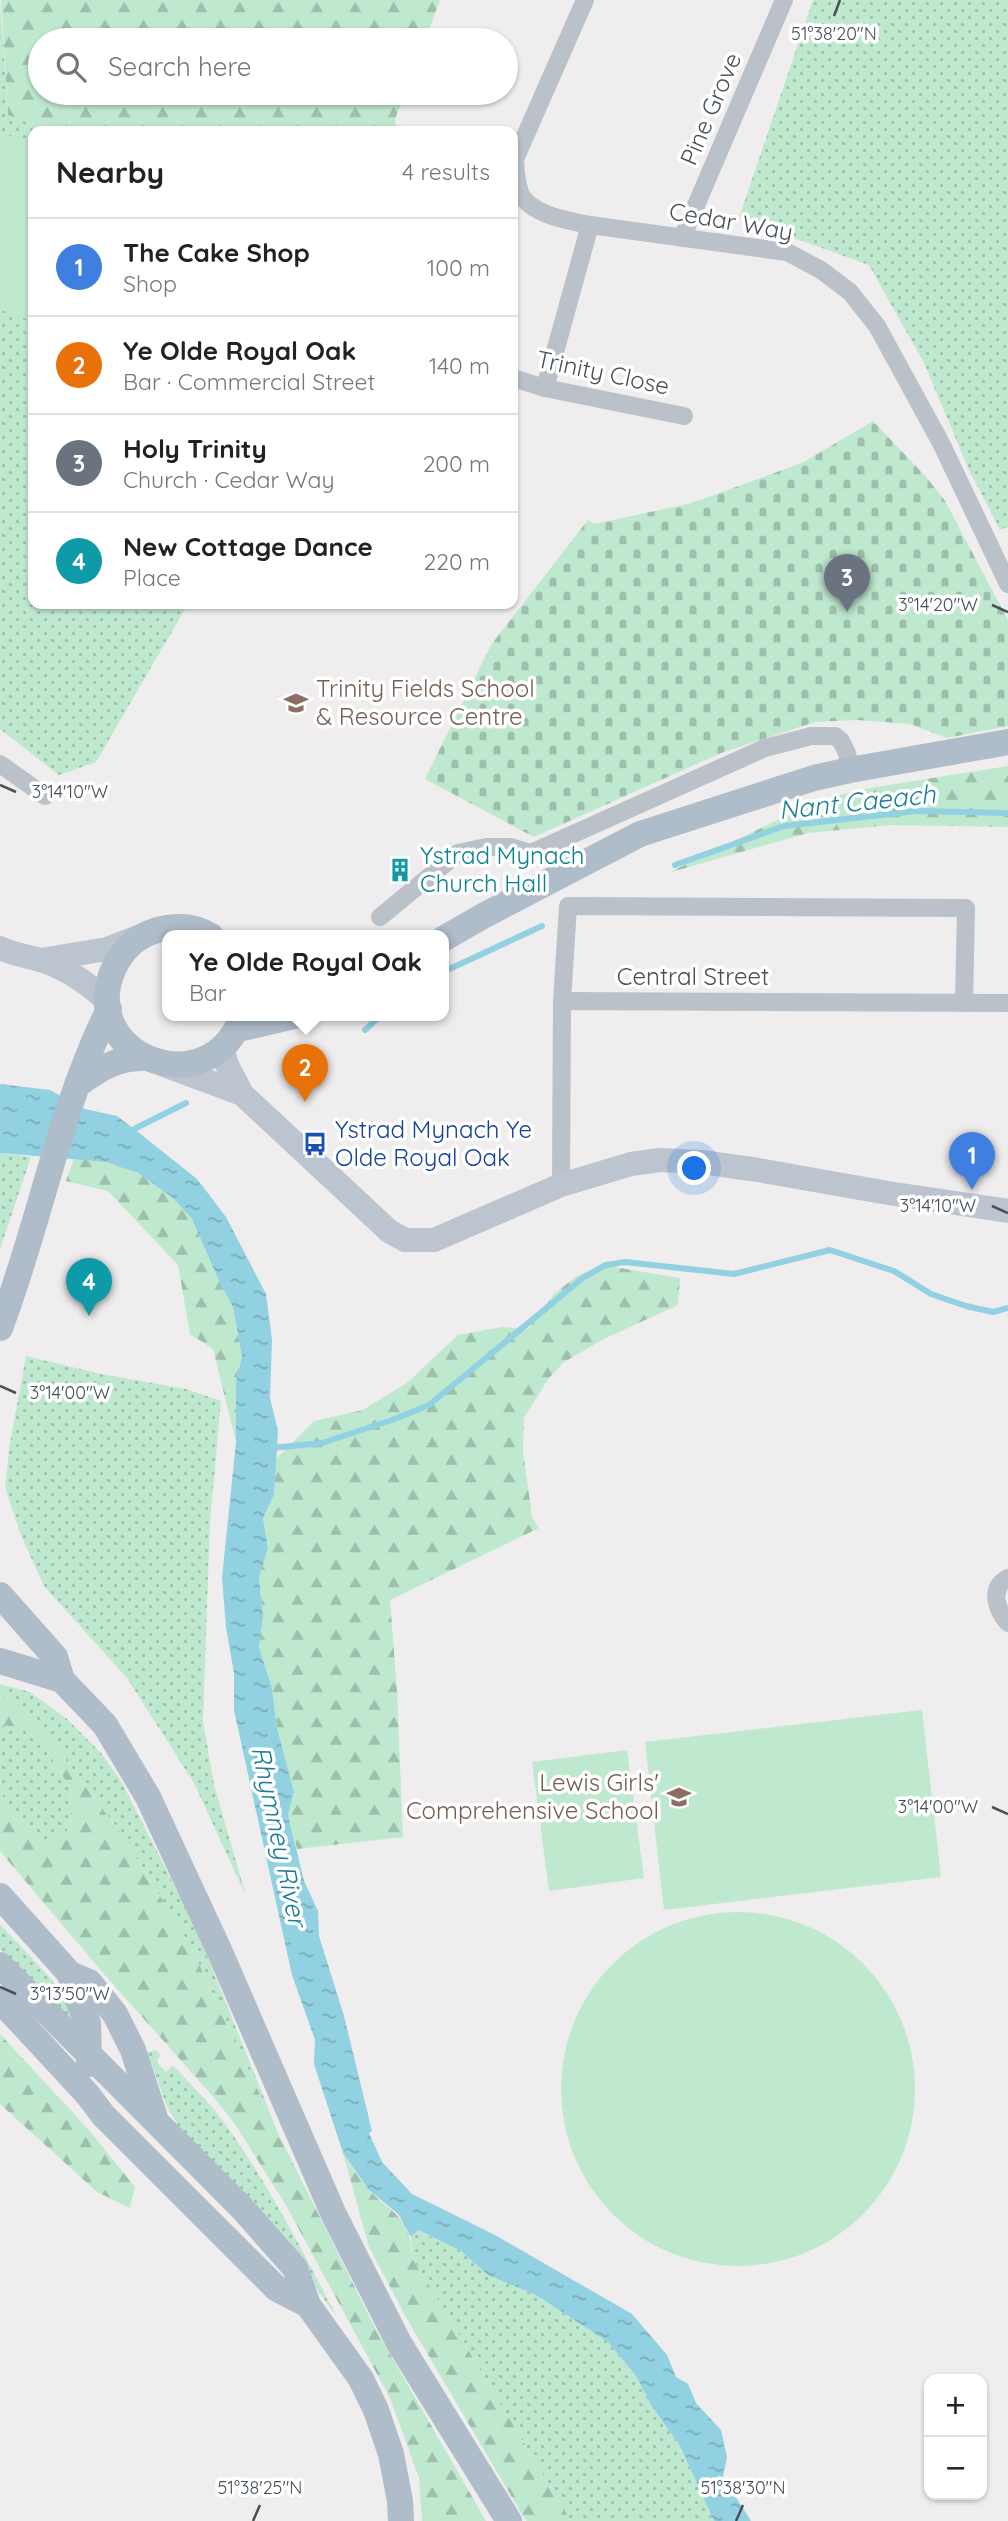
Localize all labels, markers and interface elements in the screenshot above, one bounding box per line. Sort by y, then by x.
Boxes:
text: 51°38'20"N [791,22,877,45]
search box [28,28,518,105]
icon: search [52,48,90,86]
street label: Pine Grove [673,48,747,169]
text: Search here [108,50,252,83]
text: Nearby [56,153,164,191]
text: 4 results [402,157,490,186]
street label: Cedar Way [667,195,795,247]
text: The Cake Shop [123,236,310,269]
text: 1 [75,253,83,282]
text: 100 m [427,253,490,282]
text: Shop [123,269,177,298]
text: Ye Olde Royal Oak [123,334,356,367]
street label: Trinity Close [534,343,672,401]
text: 2 [72,351,86,380]
text: 140 m [429,351,490,380]
text: Bar · Commercial Street [123,367,375,396]
text: Holy Trinity [123,432,267,465]
text: 3 [73,449,85,478]
text: 200 m [423,449,490,478]
text: Church · Cedar Way [123,465,335,494]
text: New Cottage Dance [123,530,373,563]
text: 4 [72,547,86,576]
text: 220 m [424,547,490,576]
pin: 3 [824,554,870,612]
text: Place [123,563,181,592]
text: 3°14'20"W [898,593,978,616]
place label: Trinity Fields School & Resource Centre [316,673,535,731]
school or university icon: Trinity Fields School & Resource Centre [282,689,310,717]
water label: Nant Caeach [777,777,938,826]
text: 3°14'10"W [32,780,108,803]
place label: Ystrad Mynach Church Hall [420,840,585,898]
building icon: Ystrad Mynach Church Hall [386,856,414,884]
popup [162,930,449,1021]
text: Ye Olde Royal Oak [189,945,422,978]
street label: Central Street [617,961,769,991]
text: Bar [189,978,227,1007]
pin: 2 [282,1044,328,1102]
place label: Ystrad Mynach Ye Olde Royal Oak [335,1114,532,1172]
bus stop icon: Ystrad Mynach Ye Olde Royal Oak [301,1130,329,1158]
pin: 1 [949,1132,995,1190]
your location [677,1151,711,1185]
text: 3°14'10"W [900,1194,976,1217]
pin: 4 [66,1258,112,1316]
text: 3°14'00"W [30,1381,110,1404]
water label: Rhymney River [244,1743,315,1932]
place label: Lewis Girls' Comprehensive School [406,1767,659,1825]
school or university icon: Lewis Girls' Comprehensive School [665,1783,693,1811]
text: 3°14'00"W [898,1795,978,1818]
text: 3°13'50"W [30,1982,110,2005]
map controls [924,2374,987,2500]
button: + [924,2374,987,2437]
button: − [924,2437,987,2500]
text: 51°38'25"N [218,2476,302,2499]
text: 51°38'30"N [700,2476,786,2499]

